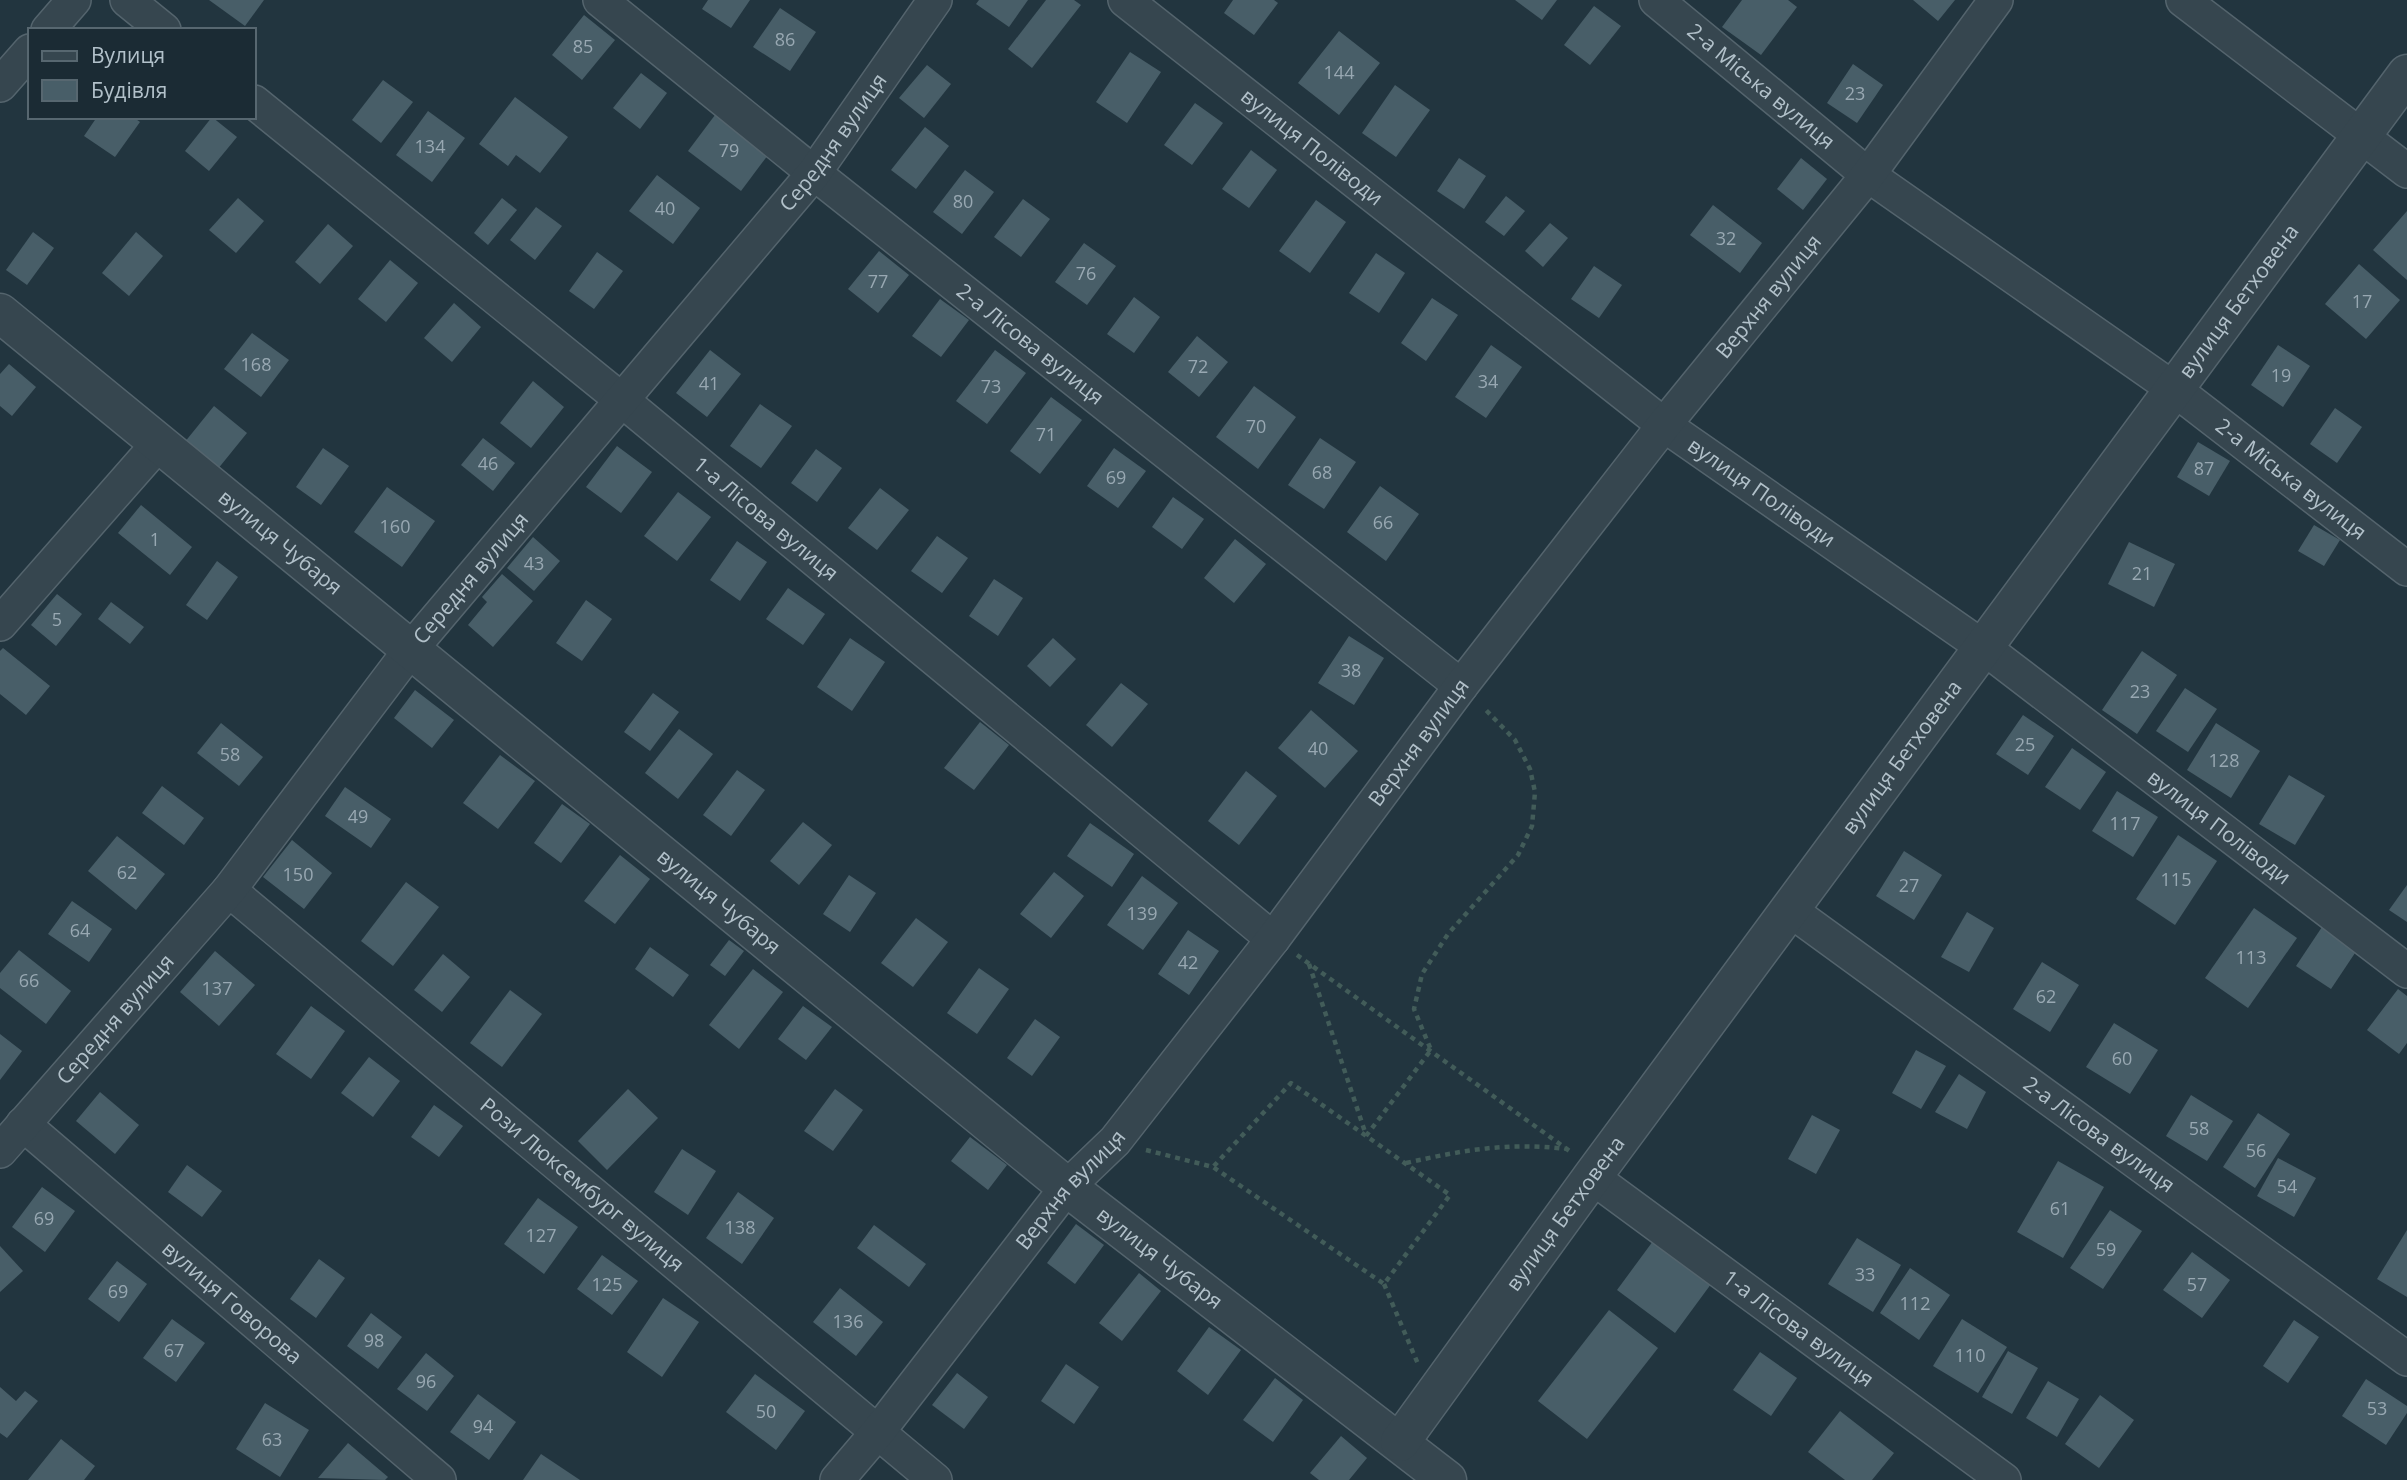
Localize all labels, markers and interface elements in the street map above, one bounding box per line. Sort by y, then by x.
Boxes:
street label: 2-а Міська вулиця [1682,17,1841,155]
house number: 86 [775,27,795,51]
legend [28,28,256,119]
house number: 85 [573,34,593,58]
text: Вулиця [91,41,165,69]
house number: 144 [1324,60,1354,84]
street label: Середня вулиця [773,67,893,217]
text: Будівля [91,76,167,104]
house number: 23 [1845,81,1865,105]
street label: вулиця Поліводи [1236,82,1389,211]
house number: 134 [415,134,445,158]
house number: 79 [719,138,739,162]
house number: 80 [953,189,973,213]
house number: 40 [655,196,675,220]
street label: вулиця Бетховена [2172,218,2305,384]
house number: 32 [1716,226,1736,250]
street label: Верхня вулиця [1709,228,1827,364]
house number: 76 [1076,261,1096,285]
house number: 77 [868,269,888,293]
street label: 2-а Лісова вулиця [951,276,1110,411]
house number: 17 [2352,289,2372,313]
house number: 168 [241,352,271,376]
house number: 72 [1188,354,1208,378]
house number: 19 [2271,363,2291,387]
house number: 34 [1478,369,1498,393]
house number: 41 [699,371,719,395]
house number: 73 [981,374,1001,398]
street label: 2-а Міська вулиця [2210,411,2373,546]
house number: 70 [1246,414,1266,438]
house number: 71 [1036,422,1056,446]
street label: вулиця Поліводи [1683,431,1841,553]
street label: 1-а Лісова вулиця [688,450,845,587]
house number: 46 [478,451,498,475]
house number: 87 [2194,456,2214,480]
house number: 68 [1312,460,1332,484]
house number: 69 [1106,465,1126,489]
street label: вулиця Чубаря [213,483,348,601]
street label: Середня вулиця [406,506,534,650]
house number: 66 [1373,510,1393,534]
house number: 160 [380,514,410,538]
house number: 1 [150,527,160,551]
house number: 43 [524,551,544,575]
house number: 21 [2132,561,2152,585]
house number: 5 [52,607,62,631]
house number: 38 [1341,658,1361,682]
street label: Верхня вулиця [1361,673,1475,812]
street label: вулиця Бетховена [1835,674,1968,840]
house number: 23 [2130,679,2150,703]
house number: 25 [2015,732,2035,756]
house number: 40 [1308,736,1328,760]
house number: 58 [220,742,240,766]
house number: 128 [2209,748,2239,772]
street label: вулиця Поліводи [2142,763,2297,890]
house number: 49 [348,804,368,828]
house number: 117 [2110,811,2140,835]
street label: вулиця Чубаря [652,842,787,960]
house number: 62 [117,860,137,884]
house number: 150 [283,862,313,886]
house number: 115 [2161,867,2191,891]
house number: 27 [1899,873,1919,897]
house number: 139 [1127,901,1157,925]
house number: 64 [70,918,90,942]
house number: 113 [2236,945,2266,969]
street label: Середня вулиця [50,948,180,1090]
house number: 42 [1178,950,1198,974]
house number: 66 [19,968,39,992]
house number: 137 [202,976,232,1000]
house number: 62 [2036,984,2056,1008]
house number: 60 [2112,1046,2132,1070]
street label: 2-а Лісова вулиця [2018,1069,2181,1198]
street label: Рози Люксембург вулиця [475,1091,690,1278]
house number: 58 [2189,1116,2209,1140]
street label: Верхня вулиця [1009,1124,1132,1255]
street label: вулиця Бетховена [1499,1130,1631,1296]
house number: 56 [2246,1138,2266,1162]
house number: 54 [2277,1174,2297,1198]
house number: 61 [2050,1196,2070,1220]
street label: вулиця Чубаря [1091,1200,1229,1315]
house number: 69 [34,1206,54,1230]
house number: 138 [725,1215,755,1239]
house number: 127 [526,1223,556,1247]
street label: вулиця Говорова [157,1234,308,1370]
house number: 59 [2096,1237,2116,1261]
house number: 33 [1855,1262,1875,1286]
street label: 1-а Лісова вулиця [1718,1263,1880,1393]
house number: 125 [592,1272,622,1296]
house number: 57 [2187,1272,2207,1296]
house number: 69 [108,1279,128,1303]
house number: 112 [1900,1291,1930,1315]
house number: 136 [833,1309,863,1333]
house number: 98 [364,1328,384,1352]
house number: 67 [164,1338,184,1362]
house number: 110 [1955,1343,1985,1367]
house number: 96 [416,1369,436,1393]
house number: 53 [2367,1396,2387,1420]
house number: 50 [756,1399,776,1423]
house number: 94 [473,1414,493,1438]
house number: 63 [262,1427,282,1451]

